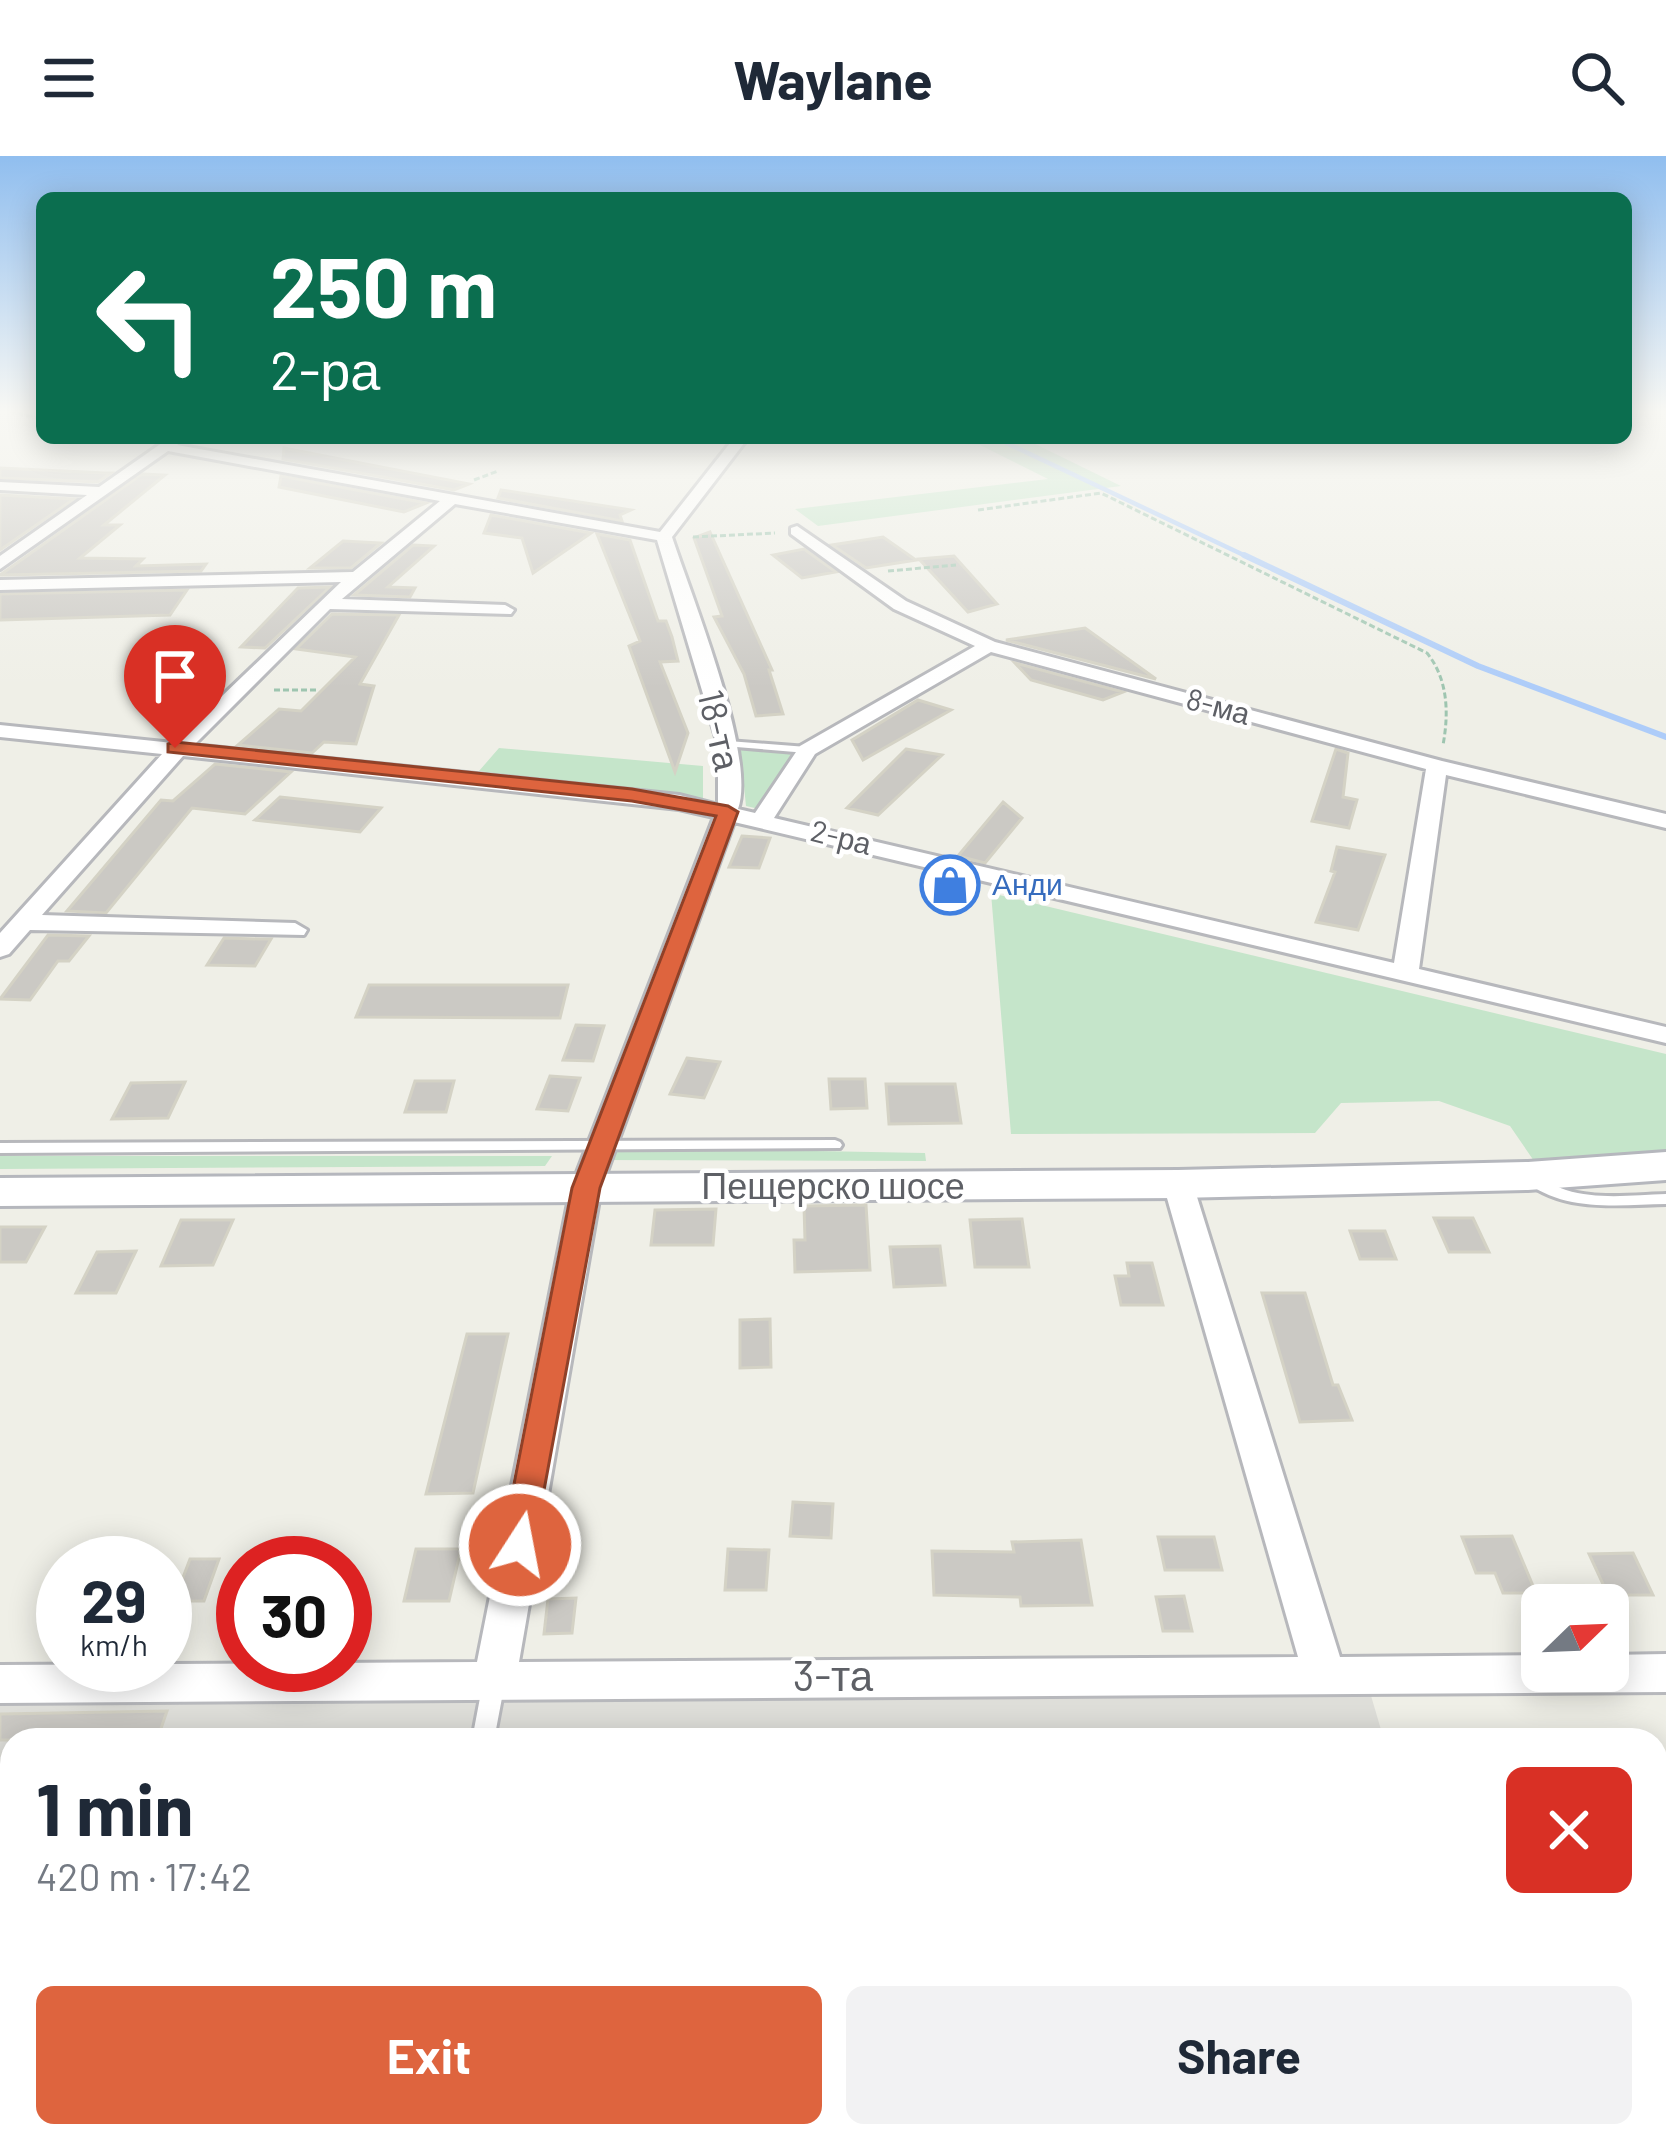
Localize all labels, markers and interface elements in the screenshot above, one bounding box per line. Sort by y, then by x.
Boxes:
icon: menu [36,45,102,111]
icon: search [1564,45,1630,111]
text: Waylane [733,46,933,111]
text: 250 m [270,234,497,335]
icon: left [72,240,228,396]
text: 2-ра [270,336,380,401]
pin [124,625,226,748]
icon: arrive [142,643,208,709]
street label: 8-ма [1183,679,1255,731]
street label: 18-та [690,685,751,775]
street label: 2-ра [807,811,876,861]
shop icon: Анди [919,854,981,916]
place label: Анди [992,865,1063,901]
street label: Пещерско шосе [701,1163,965,1207]
position arrow [457,1482,583,1608]
speed limit sign: 30 [216,1536,372,1692]
text: 29 [81,1563,147,1635]
north arrow [1521,1584,1629,1692]
map controls [1521,1584,1629,1692]
text: km/h [80,1626,148,1662]
street label: 3-та [793,1649,874,1699]
text: 1 min [36,1764,194,1850]
button: close [1506,1767,1632,1893]
text: 420 m · 17:42 [36,1852,252,1899]
button: Exit [36,1986,822,2124]
button: Share [846,1986,1632,2124]

